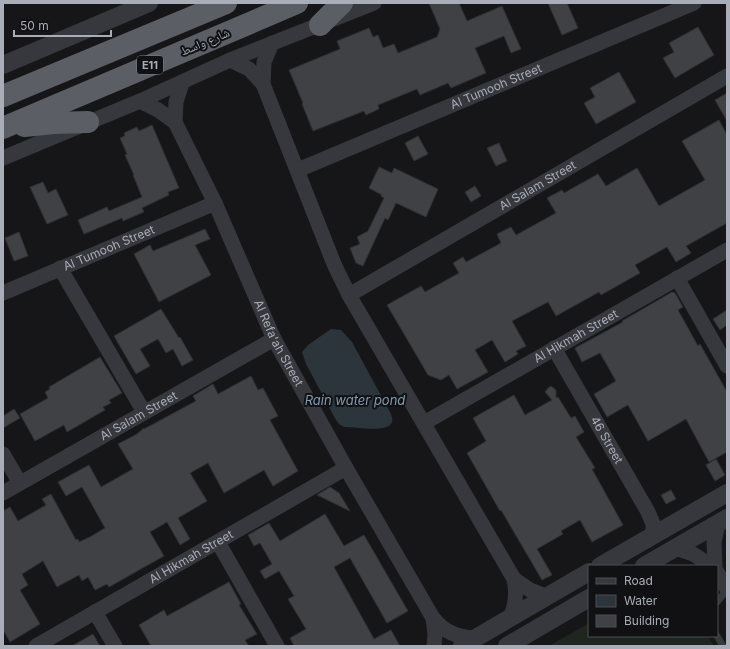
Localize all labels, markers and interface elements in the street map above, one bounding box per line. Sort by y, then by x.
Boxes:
scale bar [14,12,111,38]
text: 50 m [20,18,49,33]
street label: شارع واسط [178,24,232,59]
road number: E11 [137,56,163,74]
street label: Al Tumooh Street [448,60,544,112]
street label: Al Salam Street [496,157,579,213]
street label: Al Tumooh Street [61,222,157,274]
street label: Al Refa'ah Street [251,297,307,389]
street label: Al Hikmah Street [531,306,621,366]
street label: Al Salam Street [97,388,180,443]
water label: Rain water pond [305,392,405,408]
street label: 46 Street [588,413,627,466]
street label: Al Hikmah Street [146,526,236,587]
legend [588,565,718,637]
text: Road [624,573,653,588]
text: Water [624,593,658,608]
text: Building [624,613,669,628]

